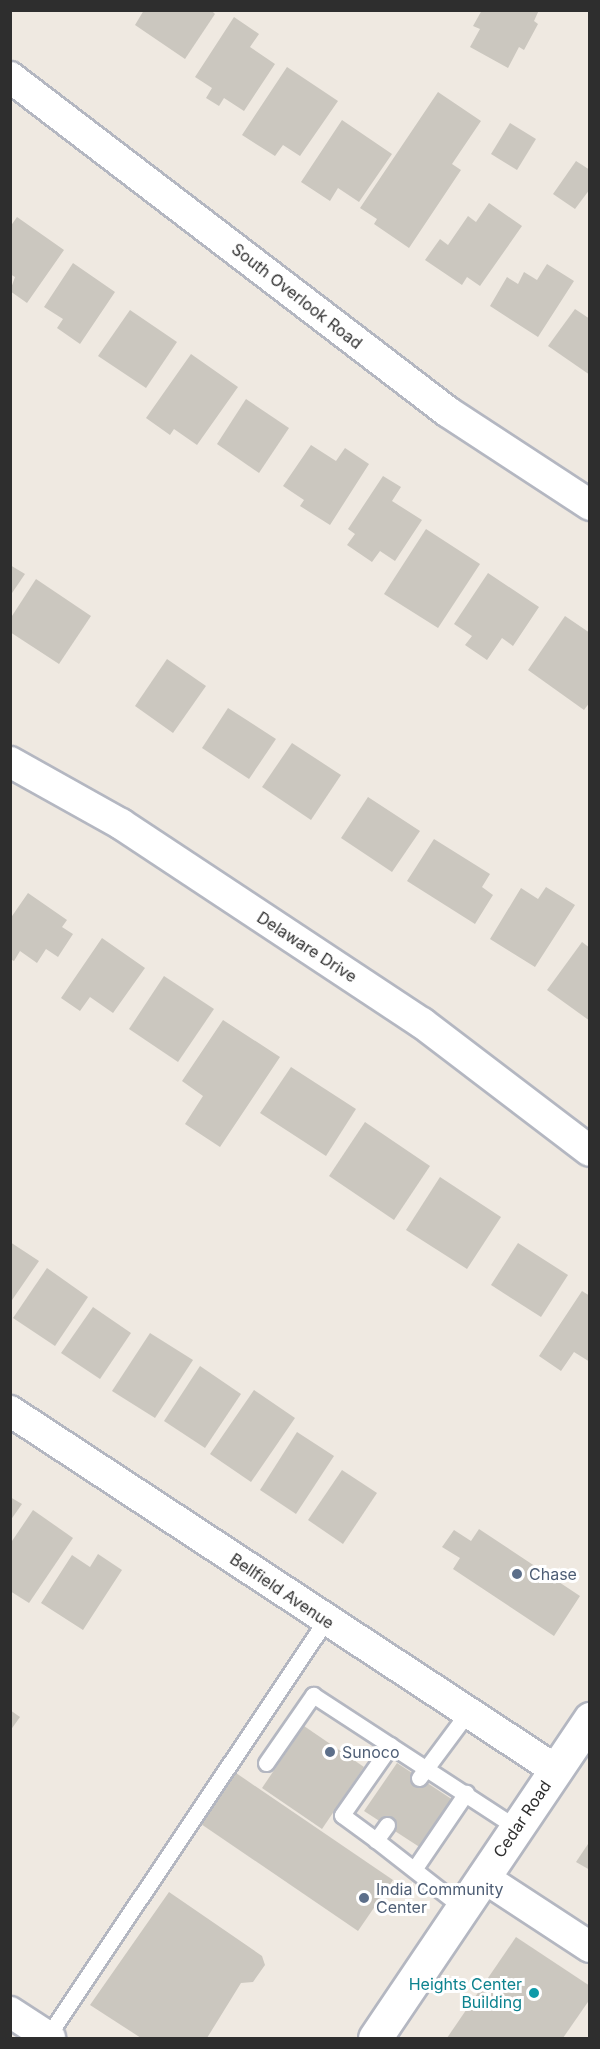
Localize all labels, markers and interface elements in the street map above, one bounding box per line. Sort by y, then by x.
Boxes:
street label: South Overlook Road [228,239,366,353]
street label: Delaware Drive [254,908,360,986]
street label: Bellfield Avenue [226,1549,338,1633]
place label: Chase [529,1564,577,1584]
marker: Chase [510,1567,524,1581]
place label: Sunoco [342,1742,400,1762]
marker: Sunoco [323,1745,337,1759]
street label: Cedar Road [489,1777,555,1861]
place label: India Community Center [376,1879,504,1917]
marker: India Community Center [357,1891,371,1905]
place label: Heights Center Building [409,1974,522,2012]
marker: Heights Center Building [527,1986,541,2000]

